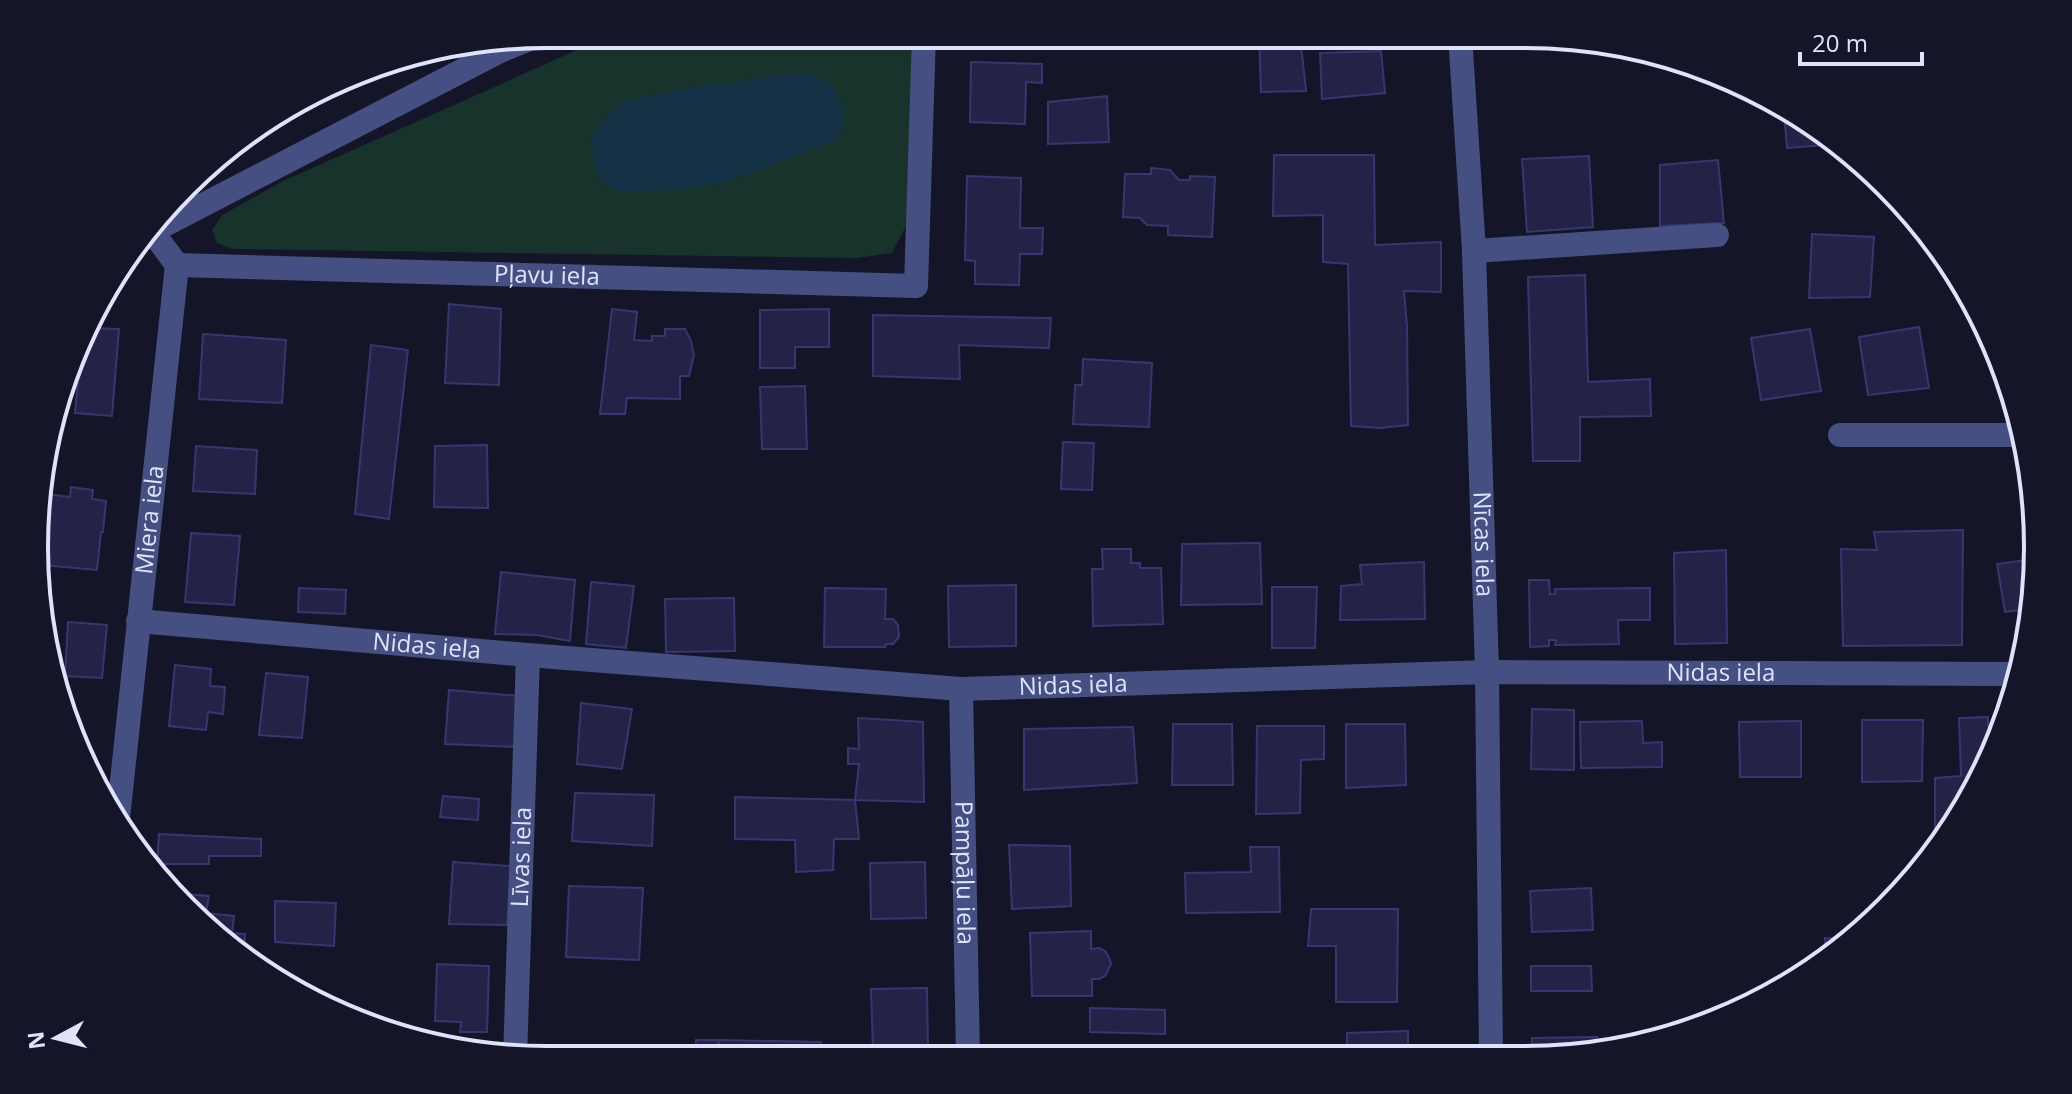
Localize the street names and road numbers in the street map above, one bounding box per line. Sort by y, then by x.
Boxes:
street label: Pļavu iela [494,256,600,292]
street label: Miera iela [126,463,171,576]
street label: Nīcas iela [1466,491,1503,598]
street label: Nidas iela [371,624,483,666]
street label: Nidas iela [1666,655,1775,688]
street label: Nidas iela [1018,666,1128,702]
street label: Pampāļu iela [948,801,984,945]
street label: Līvas iela [502,806,538,908]

